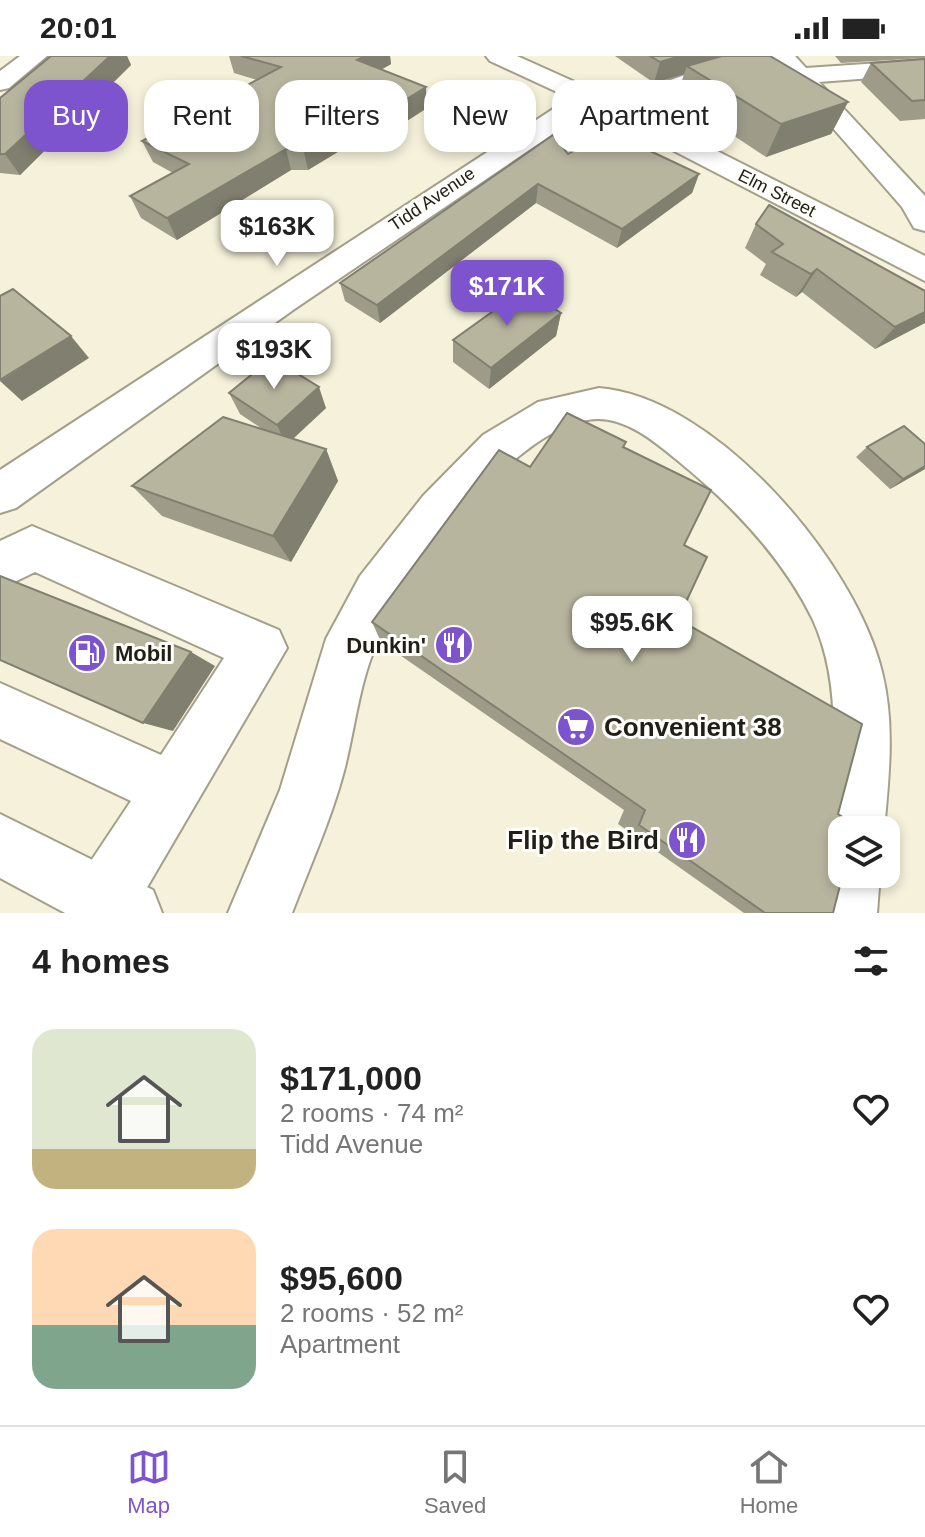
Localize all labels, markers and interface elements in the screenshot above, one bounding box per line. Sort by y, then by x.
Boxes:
text: 20:01 [40,11,117,44]
chip: Buy [24,80,128,152]
chip: Rent [144,80,259,152]
chip: Filters [275,80,408,152]
chip: New [424,80,536,152]
chip: Apartment [552,80,737,152]
street label: Tidd Avenue [385,163,479,235]
street label: Elm Street [735,165,819,221]
pin: $163K [221,200,333,268]
text: $163K [239,211,315,241]
pin: $171K [451,260,563,328]
text: $171K [469,271,545,301]
pin: $193K [218,323,330,391]
text: $193K [236,334,312,364]
pin: $95.6K [567,596,697,664]
text: $95.6K [590,607,674,637]
restaurant icon: Dunkin' [433,624,475,666]
fuel station icon: Mobil [66,632,108,674]
place label: Dunkin' [346,633,426,658]
place label: Mobil [115,641,172,666]
supermarket icon: Convenient 38 [555,706,597,748]
place label: Convenient 38 [604,712,782,742]
map controls [828,816,900,888]
button: layers [828,816,900,888]
restaurant icon: Flip the Bird [666,819,708,861]
place label: Flip the Bird [507,825,659,855]
icon: filters [849,939,893,983]
text: 4 homes [32,942,170,980]
text: $171,000 [280,1059,422,1097]
icon: home [96,1061,192,1157]
icon: heart [849,1087,893,1131]
text: 2 rooms · 74 m² [280,1098,464,1128]
text: Tidd Avenue [280,1129,423,1159]
text: $95,600 [280,1259,403,1297]
icon: home [96,1261,192,1357]
icon: heart [849,1287,893,1331]
text: 2 rooms · 52 m² [280,1298,464,1328]
text: Apartment [280,1329,400,1359]
tab: Map [127,1445,171,1519]
tab: Saved [424,1445,486,1519]
tab: Home [740,1445,798,1519]

